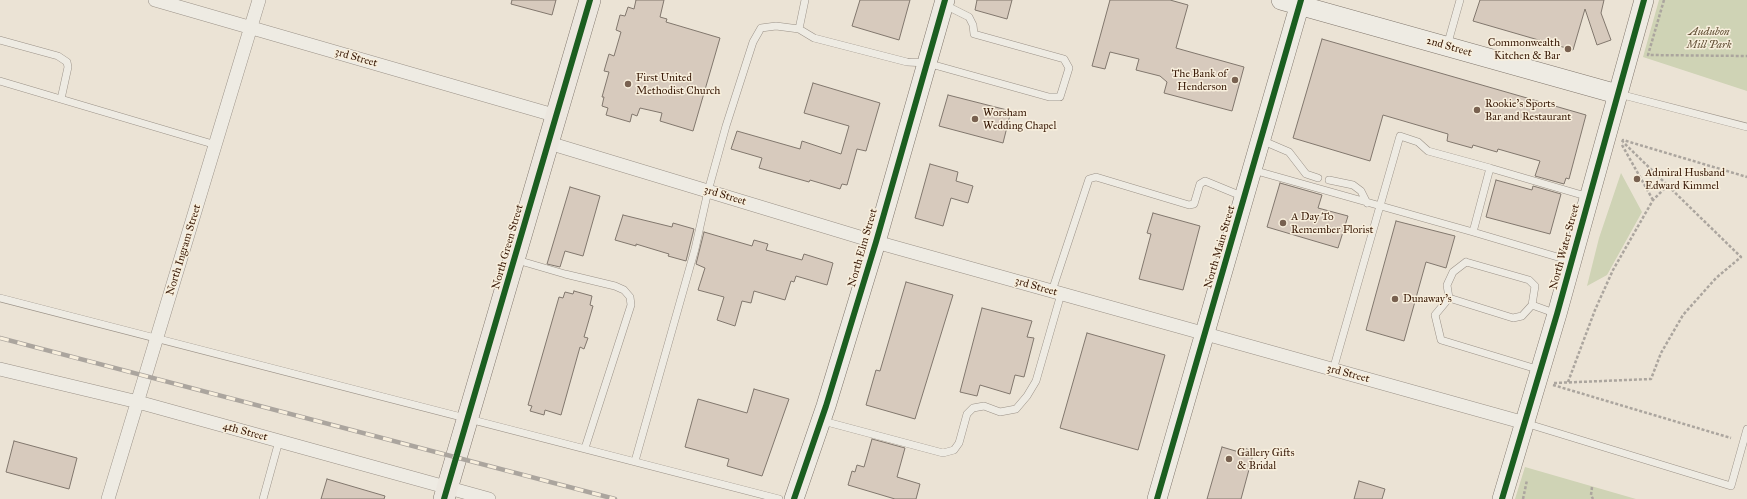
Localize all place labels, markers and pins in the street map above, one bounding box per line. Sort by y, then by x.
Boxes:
place label: Commonwealth Kitchen & Bar [1488,36,1560,62]
marker: Commonwealth Kitchen & Bar [1563,44,1573,54]
place label: The Bank of Henderson [1172,67,1227,93]
place label: First United Methodist Church [636,71,720,97]
marker: The Bank of Henderson [1230,75,1240,85]
marker: First United Methodist Church [623,79,633,89]
place label: Rookie's Sports Bar and Restaurant [1485,97,1571,123]
marker: Rookie's Sports Bar and Restaurant [1472,105,1482,115]
place label: Worsham Wedding Chapel [983,106,1056,132]
marker: Worsham Wedding Chapel [970,114,980,124]
place label: Admiral Husband Edward Kimmel [1645,166,1725,192]
marker: Admiral Husband Edward Kimmel [1632,174,1642,184]
place label: A Day To Remember Florist [1291,210,1373,236]
marker: A Day To Remember Florist [1278,218,1288,228]
place label: Dunaway's [1403,292,1452,306]
marker: Dunaway's [1390,294,1400,304]
place label: Gallery Gifts & Bridal [1237,446,1295,472]
marker: Gallery Gifts & Bridal [1224,454,1234,464]

